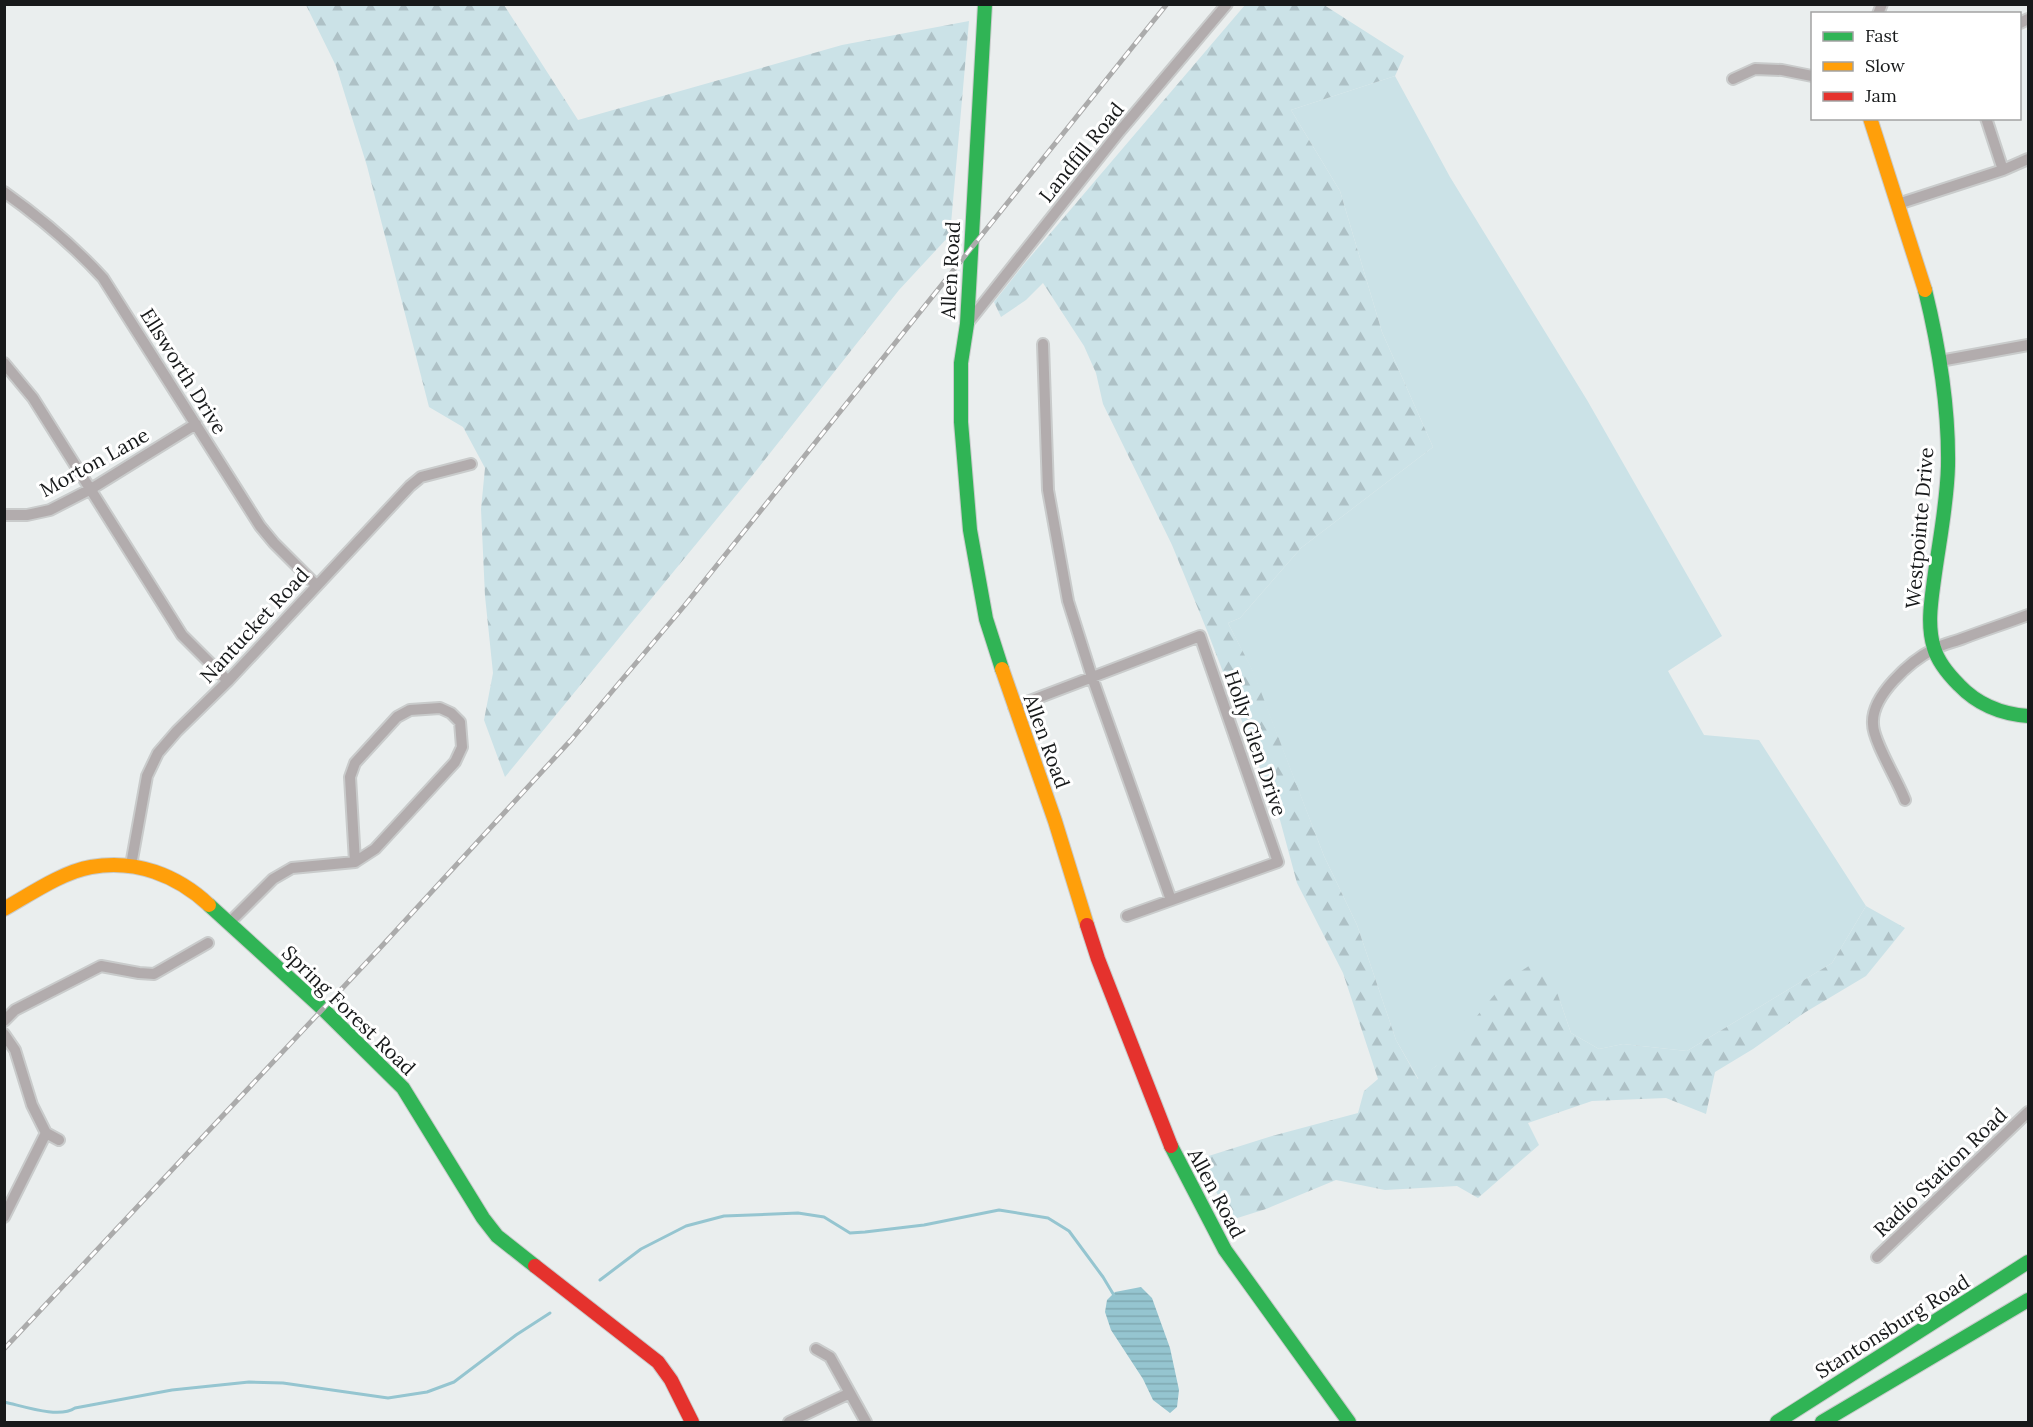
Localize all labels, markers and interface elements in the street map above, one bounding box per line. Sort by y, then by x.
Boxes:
legend [1811,12,2021,120]
text: Fast [1865,24,1899,47]
text: Slow [1865,54,1905,77]
text: Jam [1864,84,1897,107]
street label: Landfill Road [1033,97,1129,207]
street label: Allen Road [935,220,965,321]
street label: Ellsworth Drive [135,303,233,439]
street label: Morton Lane [35,422,153,502]
street label: Westpointe Drive [1899,446,1939,610]
street label: Nantucket Road [194,562,314,688]
street label: Holly Glen Drive [1219,667,1293,819]
street label: Allen Road [1018,690,1076,791]
street label: Spring Forest Road [277,940,421,1080]
street label: Radio Station Road [1868,1102,2012,1242]
street label: Allen Road [1182,1143,1251,1242]
street label: Stantonsburg Road [1810,1268,1974,1383]

